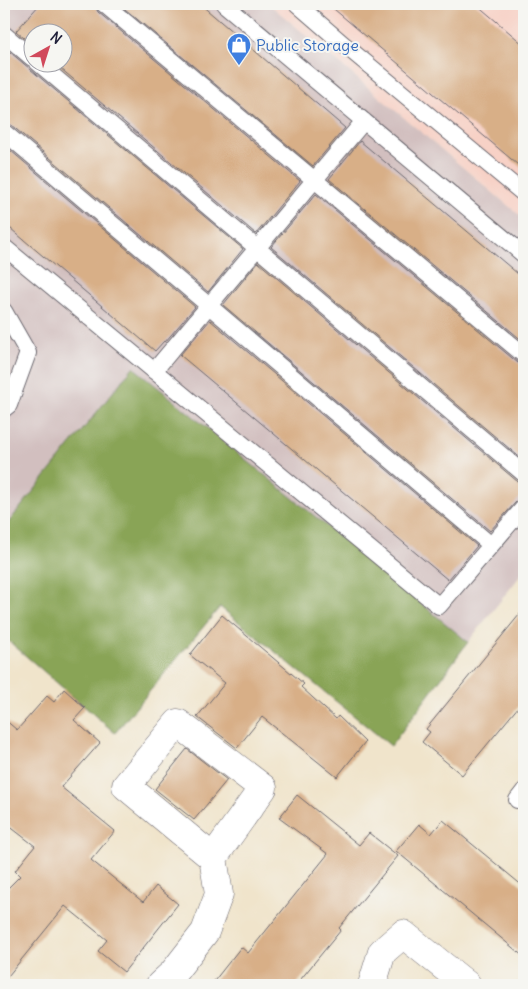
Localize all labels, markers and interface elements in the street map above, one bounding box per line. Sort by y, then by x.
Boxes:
north arrow [22,22,72,72]
text: N [47,28,66,48]
shop icon: Public Storage [226,32,252,66]
place label: Public Storage [256,35,359,55]

